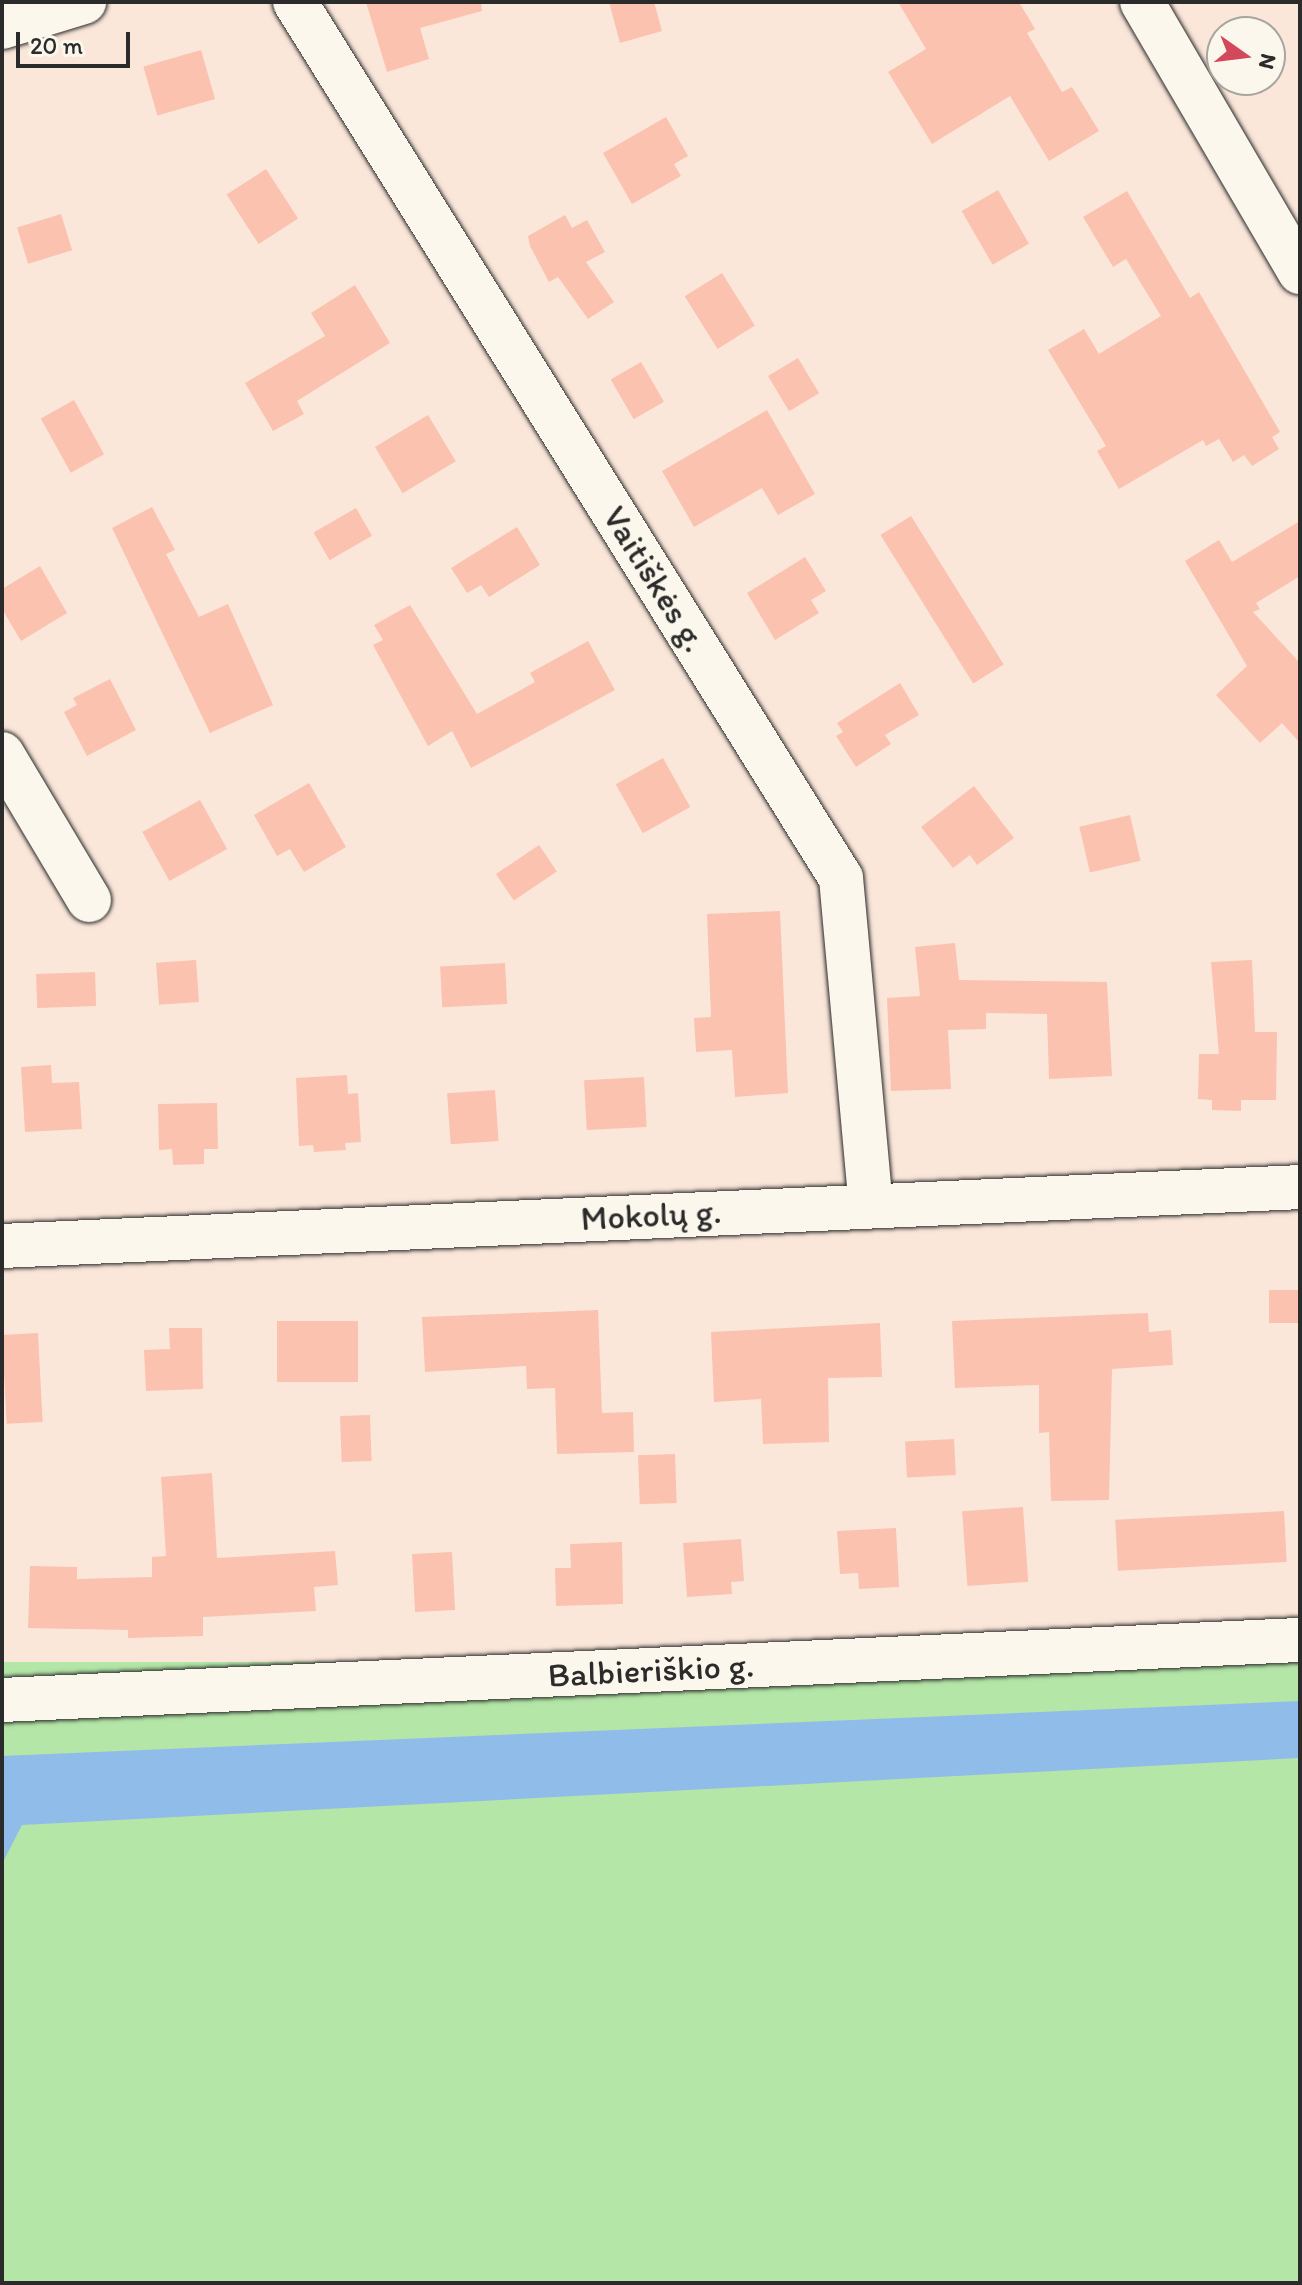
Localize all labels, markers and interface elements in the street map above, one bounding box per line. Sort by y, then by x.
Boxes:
scale bar [20,16,134,66]
north arrow [1206,16,1286,96]
text: 20 m [30,31,83,60]
text: N [1253,51,1283,72]
street label: Vaitiškės g. [594,499,716,659]
street label: Mokolų g. [580,1191,722,1239]
street label: Balbieriškio g. [547,1644,755,1696]

